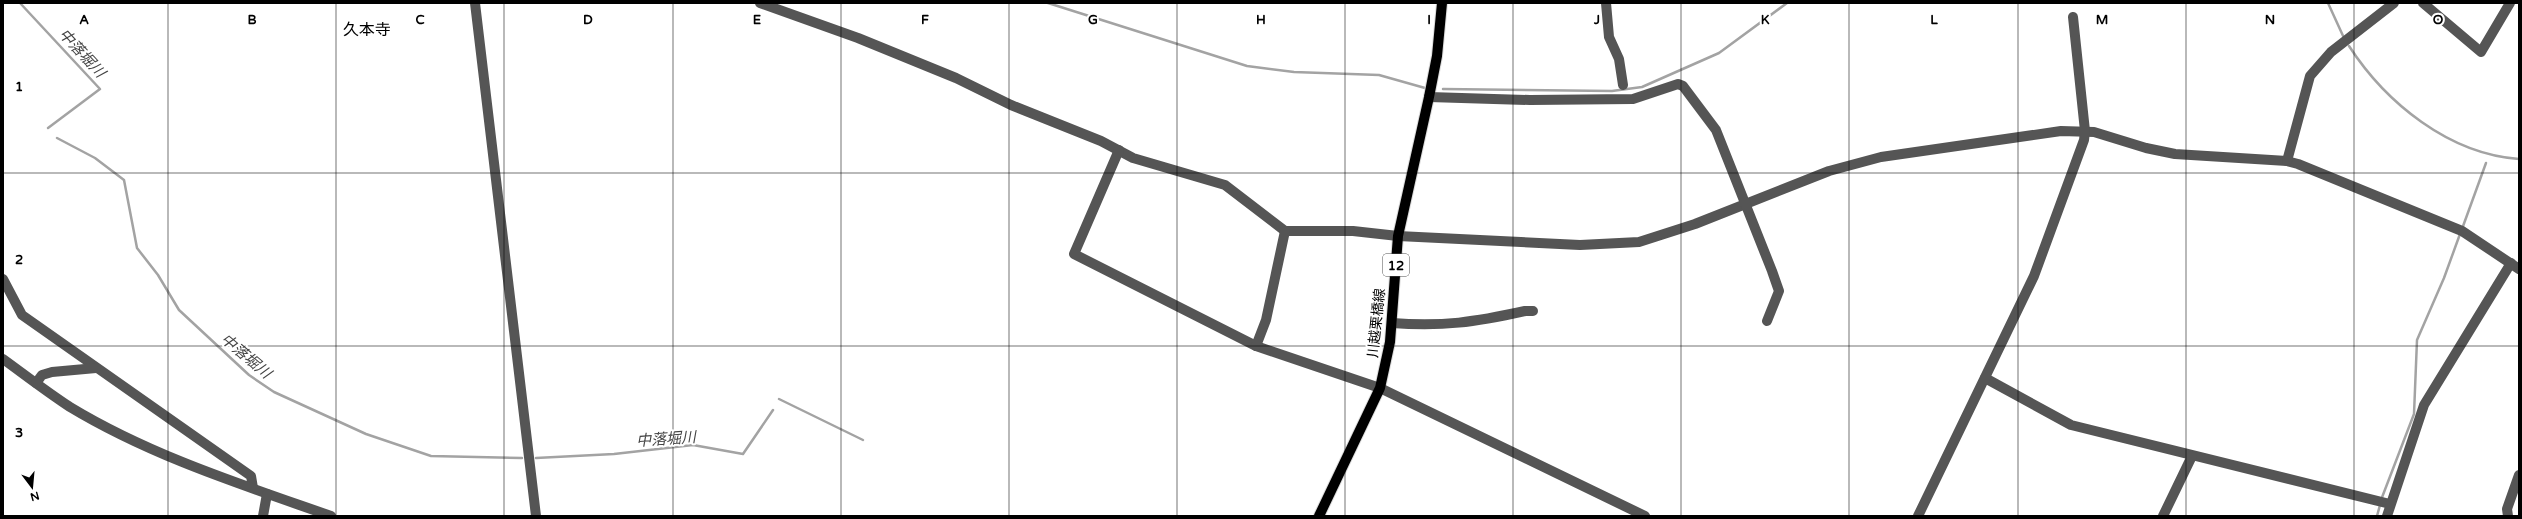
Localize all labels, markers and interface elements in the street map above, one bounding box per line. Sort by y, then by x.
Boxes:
text: A [79,12,89,28]
text: B [247,12,257,28]
text: C [415,12,425,28]
text: D [583,12,593,28]
text: E [753,12,761,28]
text: F [921,12,929,28]
text: G [1088,12,1098,28]
text: H [1256,12,1266,28]
text: I [1427,12,1431,28]
text: J [1593,12,1600,28]
text: K [1761,12,1770,28]
text: L [1930,12,1938,28]
text: M [2096,12,2108,28]
text: N [2265,12,2275,28]
text: O [2433,12,2444,28]
district label: 久本寺 [343,20,391,40]
water label: 中落堀川 [55,25,110,83]
text: 1 [15,79,23,95]
text: 2 [15,252,23,268]
road number: 12 [1383,254,1409,276]
street label: 川越栗橋線 [1364,287,1389,359]
water label: 中落堀川 [217,330,276,383]
text: 3 [15,425,23,441]
water label: 中落堀川 [635,428,699,450]
north arrow [12,467,52,507]
text: N [29,489,41,504]

